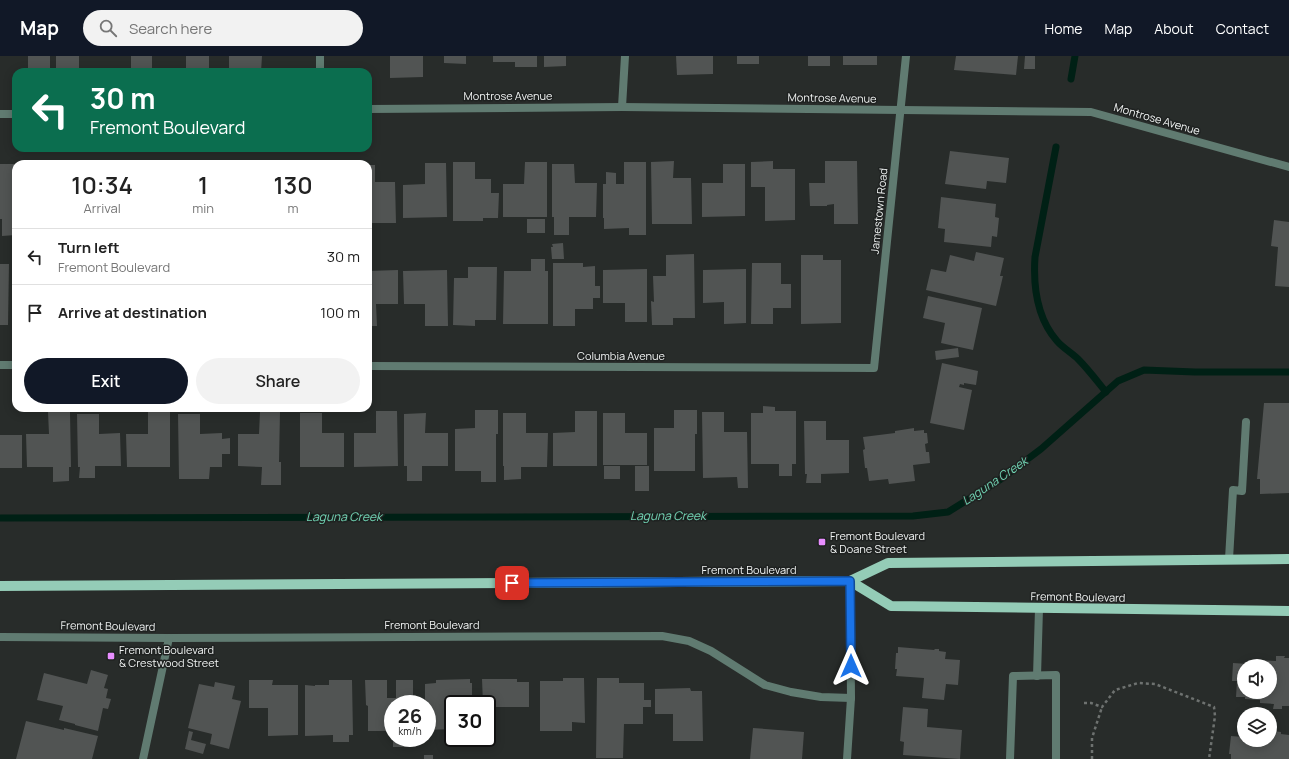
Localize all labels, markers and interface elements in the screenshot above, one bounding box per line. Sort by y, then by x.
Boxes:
search box [83,10,363,46]
text: Map [20,15,59,41]
icon: search [97,17,119,39]
text: Search here [129,18,212,39]
text: Home [1045,19,1082,38]
text: Map [1104,19,1132,38]
text: About [1154,19,1194,38]
text: Contact [1216,19,1269,38]
text: 30 m [90,79,155,117]
icon: left [24,84,76,136]
street label: Montrose Avenue [463,88,553,103]
street label: Montrose Avenue [787,89,877,106]
street label: Montrose Avenue [1112,99,1203,138]
text: Fremont Boulevard [90,115,245,139]
street label: Jamestown Road [867,167,890,255]
text: 10:34 [71,168,133,201]
text: 1 [198,168,208,201]
text: 130 [273,168,313,201]
text: Arrival [84,199,121,217]
text: min [192,199,214,217]
text: m [288,199,299,217]
text: Turn left [58,237,120,258]
icon: left [24,246,46,268]
text: 30 m [327,246,360,267]
text: Fremont Boulevard [58,258,170,276]
icon: arrive [24,302,46,324]
text: Arrive at destination [58,302,207,323]
text: 100 m [320,302,360,323]
street label: Columbia Avenue [577,348,665,363]
button: Exit [24,358,188,404]
button: Share [196,358,360,404]
water label: Laguna Creek [958,451,1033,509]
water label: Laguna Creek [630,507,708,524]
water label: Laguna Creek [306,508,384,525]
place label: Fremont Boulevard & Doane Street [830,528,925,556]
marker: Fremont Boulevard & Doane Street [817,537,827,547]
street label: Fremont Boulevard [702,562,796,577]
pin [495,566,529,600]
icon: arrive [501,572,523,594]
street label: Fremont Boulevard [1030,588,1126,605]
street label: Fremont Boulevard [60,617,156,634]
street label: Fremont Boulevard [385,617,479,632]
place label: Fremont Boulevard & Crestwood Street [119,642,219,670]
position arrow [830,645,872,687]
marker: Fremont Boulevard & Crestwood Street [106,651,116,661]
map controls [1237,659,1277,747]
button: sound [1237,659,1277,699]
speed limit sign: 30 [444,695,496,747]
text: 26 [398,702,422,729]
button: layers [1237,707,1277,747]
text: km/h [398,724,422,738]

